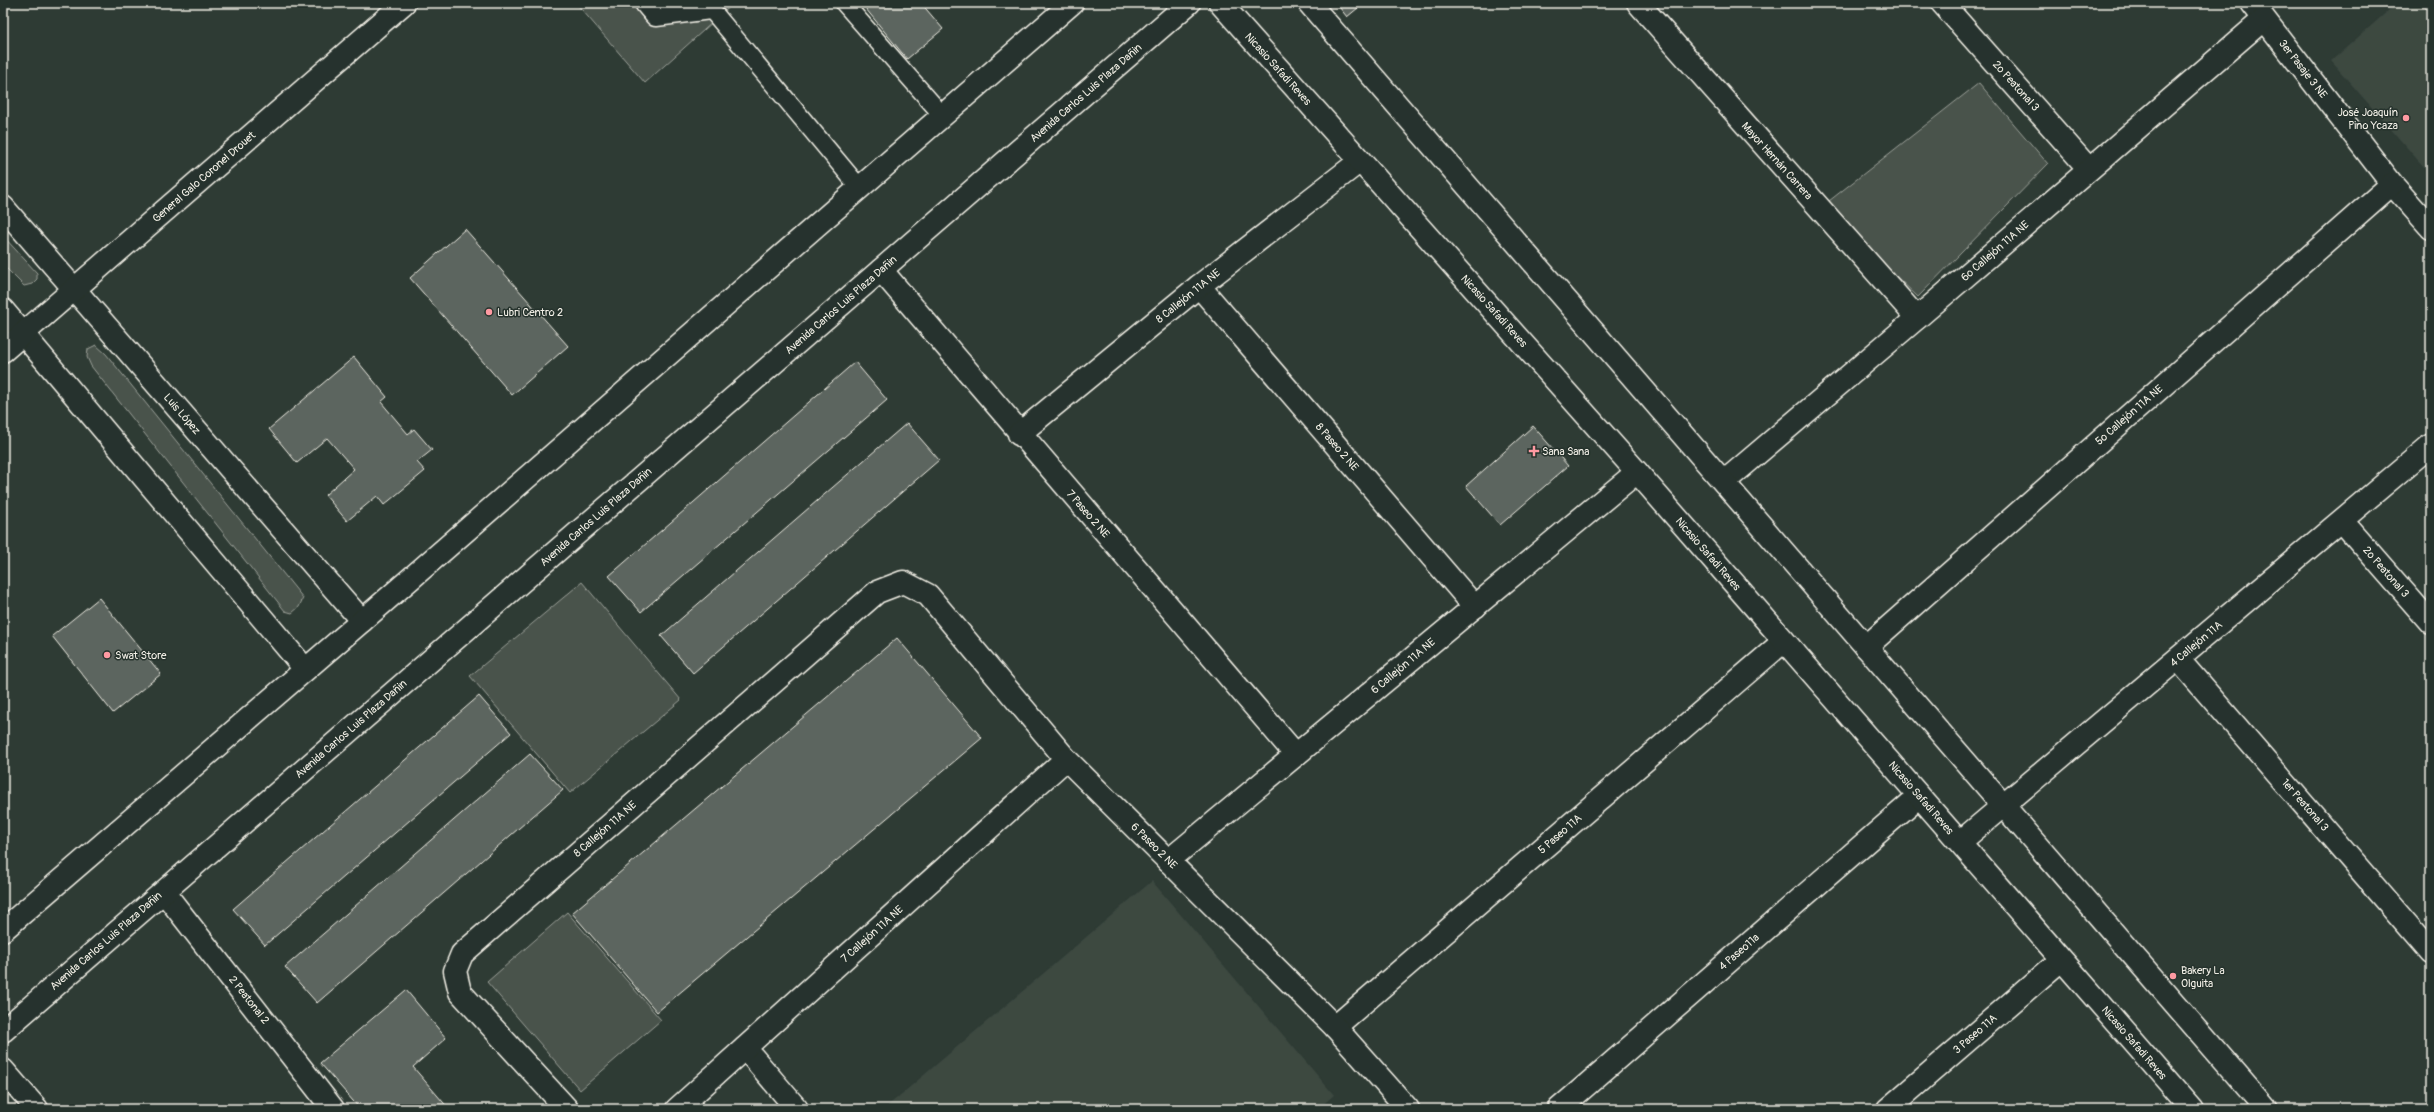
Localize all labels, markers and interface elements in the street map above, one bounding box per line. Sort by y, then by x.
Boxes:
street label: Nicasio Safadi Reves [1242,30,1314,108]
street label: 3er Pasaje 3 NE [2276,37,2330,101]
street label: Avenida Carlos Luis Plaza Dañin [1027,41,1145,145]
street label: 2º Peatonal 3 [1990,58,2042,114]
place label: José Joaquín Pino Ycaza [2337,106,2398,132]
marker: José Joaquín Pino Ycaza [2401,113,2411,123]
street label: Mayor Hernán Carrera [1739,120,1815,202]
street label: General Galo Coronel Drouet [150,128,259,225]
street label: 6º Callejón 11A NE [1958,218,2032,284]
street label: Avenida Carlos Luis Plaza Dañin [782,253,900,357]
street label: 8 Callejón 11A NE [1153,266,1223,326]
street label: Nicasio Safadi Reves [1458,272,1530,350]
place label: Lubri Centro 2 [497,306,563,319]
marker: Lubri Centro 2 [484,307,494,317]
street label: 5º Callejón 11A NE [2093,382,2166,448]
street label: Luis López [161,391,203,437]
street label: 8 Paseo 2 NE [1313,420,1361,474]
place label: Sana Sana [1542,445,1589,458]
marker: Sana Sana [1529,446,1539,456]
street label: Avenida Carlos Luis Plaza Dañin [537,465,655,569]
street label: 7 Paseo 2 NE [1064,487,1113,541]
street label: Nicasio Safadi Reves [1673,515,1743,593]
street label: 2º Peatonal 3 [2360,544,2412,600]
street label: 4 Callejón 11A [2167,618,2225,670]
street label: 6 Callejón 11A NE [1368,635,1438,697]
place label: Swat Store [115,649,167,662]
marker: Swat Store [102,650,112,660]
street label: Avenida Carlos Luis Plaza Dañin [292,677,410,781]
street label: Nicasio Safadi Reves [1886,759,1956,837]
street label: 1er Peatonal 3 [2279,776,2331,834]
street label: 8 Callejón 11A NE [571,798,639,860]
street label: 5 Paseo 11A [1536,812,1584,856]
street label: 6 Paseo 2 NE [1128,820,1180,872]
street label: Avenida Carlos Luis Plaza Dañin [47,889,165,993]
street label: 7 Callejón 11A NE [838,902,906,965]
street label: 4 Paseo11a [1716,931,1762,973]
place label: Bakery La Olguita [2181,964,2225,990]
marker: Bakery La Olguita [2168,971,2178,981]
street label: 2 Peatonal 2 [226,973,272,1027]
street label: Nicasio Safadi Reves [2099,1004,2169,1082]
street label: 3 Paseo 11A [1950,1011,2000,1057]

